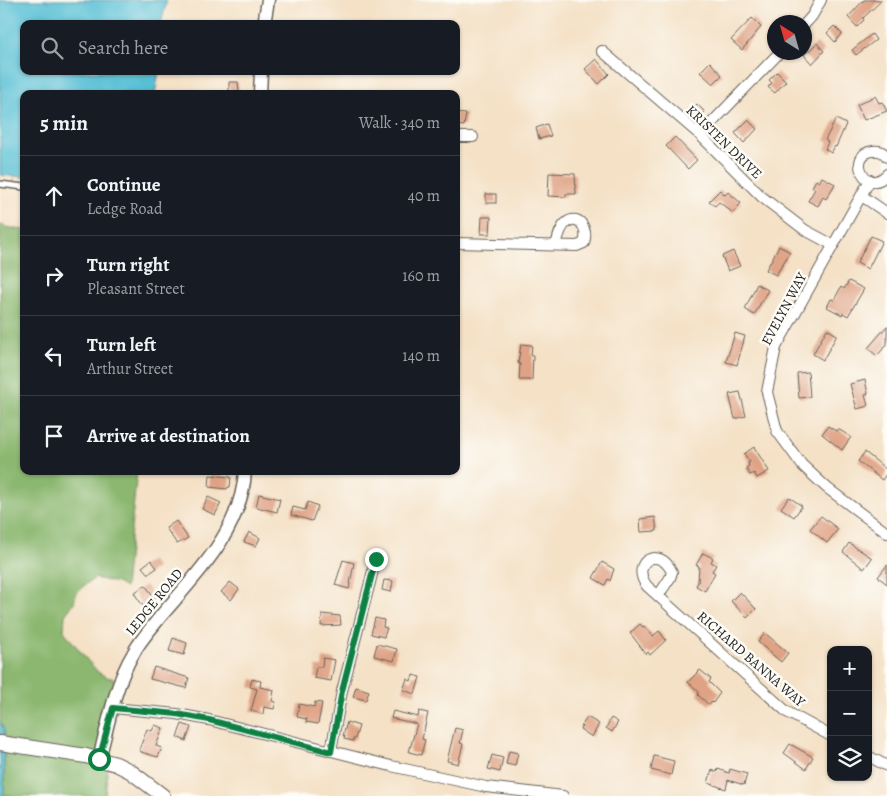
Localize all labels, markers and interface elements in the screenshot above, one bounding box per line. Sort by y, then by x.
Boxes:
north arrow [767,15,812,60]
search box [20,20,460,75]
icon: search [38,34,66,62]
text: Search here [78,35,168,61]
street label: KRISTEN DRIVE [682,101,766,183]
text: 5 min [40,109,88,137]
text: Walk · 340 m [359,112,440,134]
text: Continue [87,172,161,198]
icon: ahead [40,182,68,210]
text: 40 m [408,185,440,207]
text: Ledge Road [87,198,163,220]
text: Turn right [87,252,169,278]
icon: right [40,262,68,290]
text: 160 m [402,265,440,287]
street label: EVELYN WAY [757,269,811,349]
text: Pleasant Street [87,278,185,300]
text: Turn left [87,332,156,358]
icon: left [40,342,68,370]
text: 140 m [402,345,440,367]
text: Arthur Street [87,358,173,380]
icon: arrive [40,422,68,450]
text: Arrive at destination [87,423,250,449]
route end [365,548,388,571]
street label: LEDGE ROAD [121,564,187,640]
street label: RICHARD BANNA WAY [693,607,809,711]
map controls [827,646,872,781]
button: + [827,646,872,691]
button: − [827,691,872,736]
button: layers [827,736,872,781]
route start [88,748,111,771]

